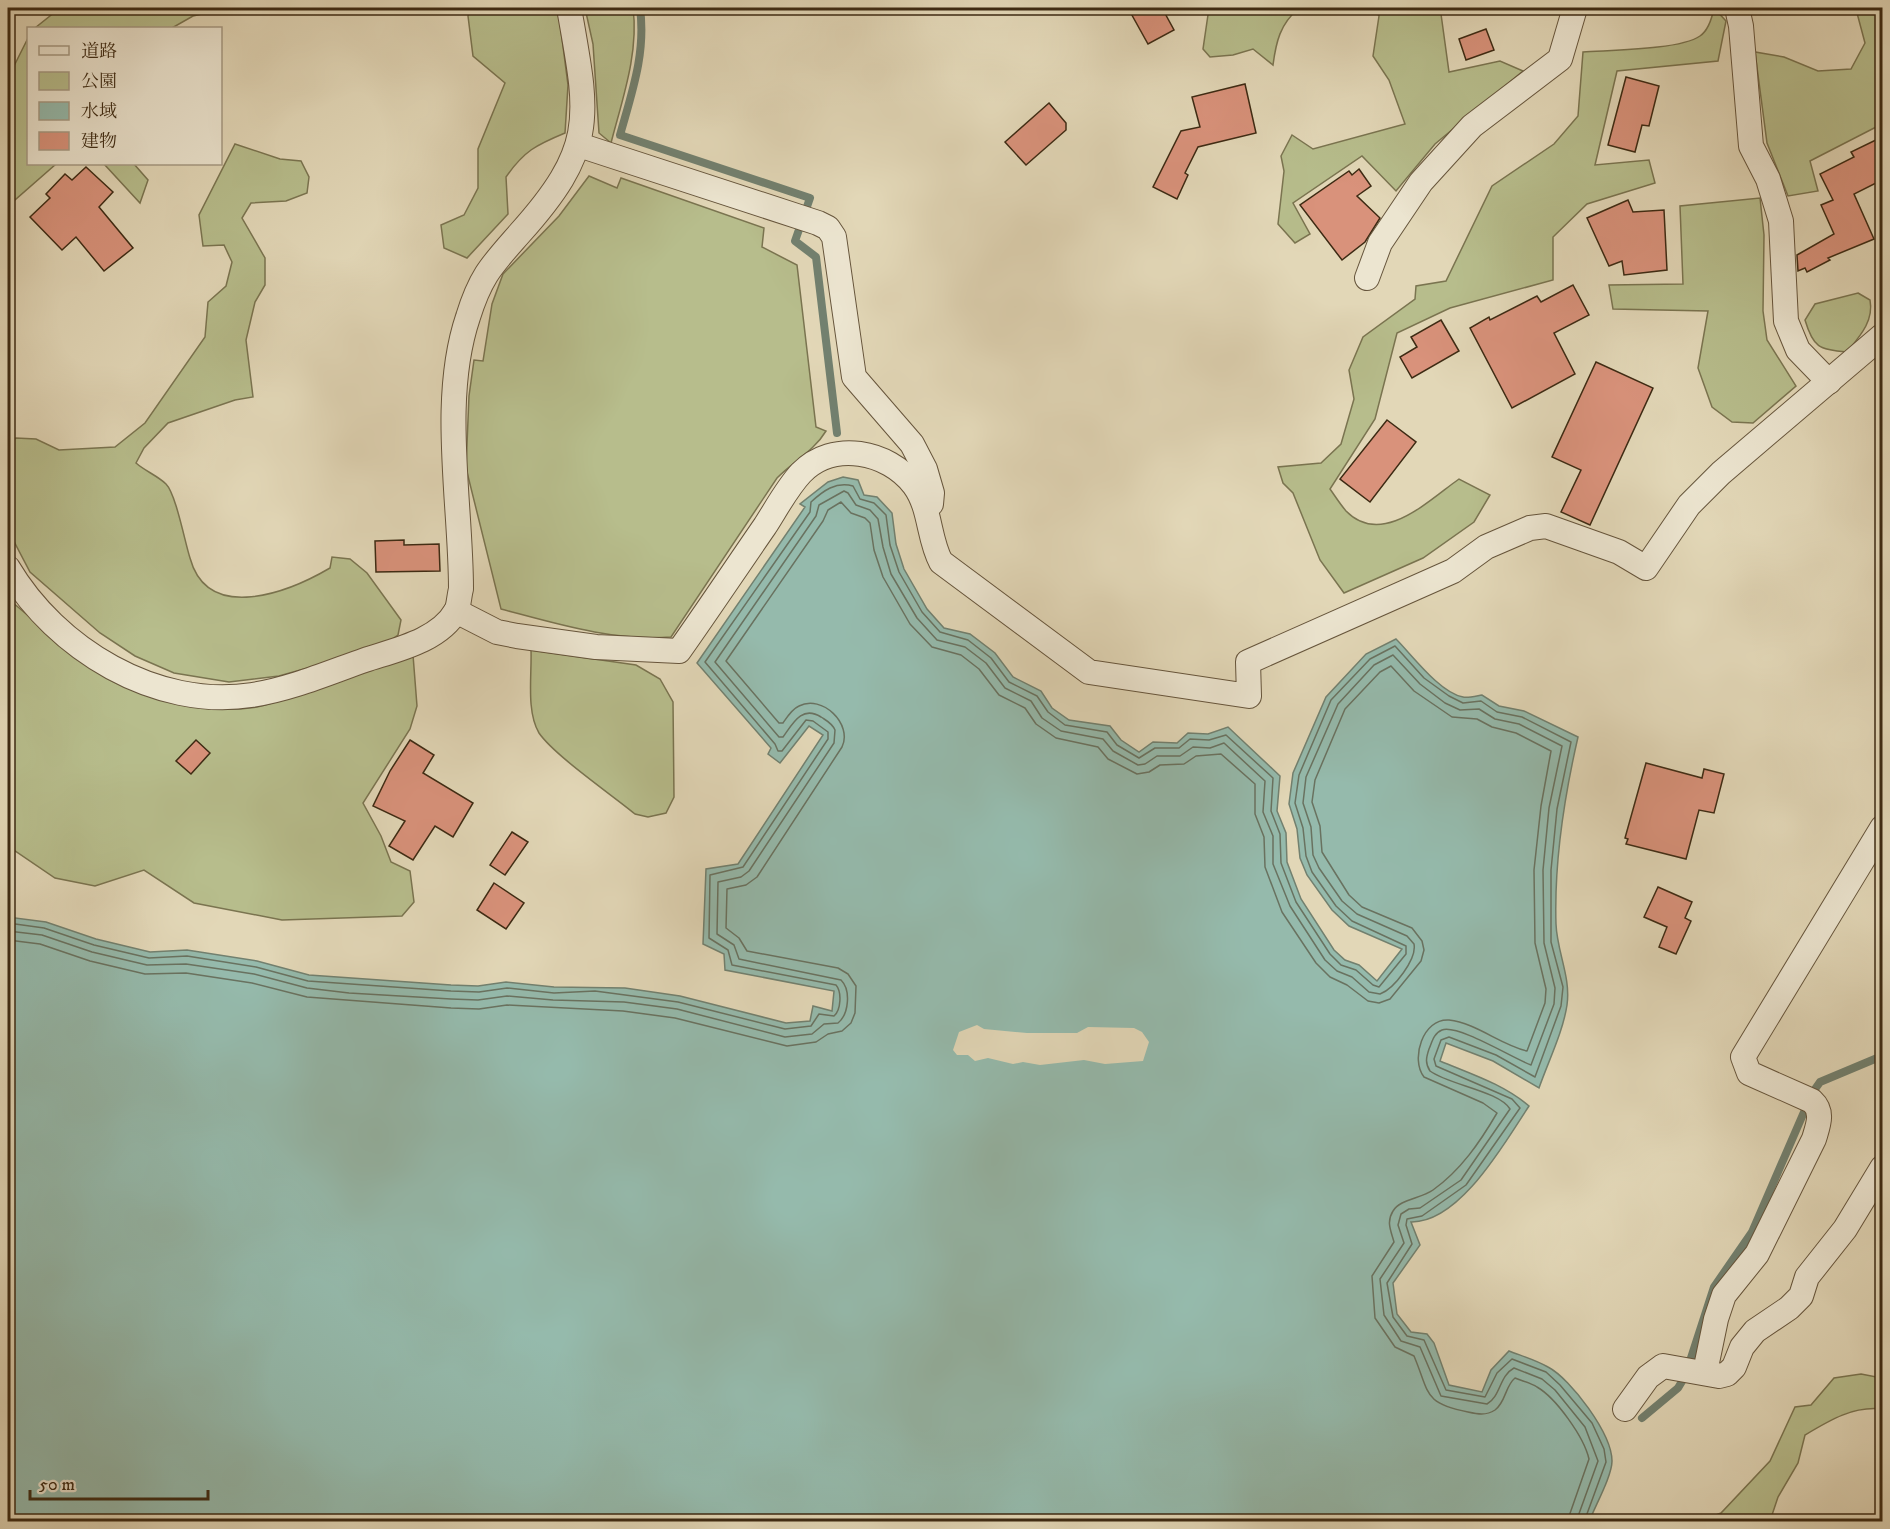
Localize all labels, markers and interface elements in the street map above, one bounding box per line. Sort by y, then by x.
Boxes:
legend [27,27,222,165]
text: 道路 [81,41,117,63]
text: 公園 [81,71,117,93]
text: 水域 [81,101,117,123]
text: 建物 [81,131,117,153]
scale bar [30,1463,208,1501]
text: 50 m [39,1474,75,1496]

